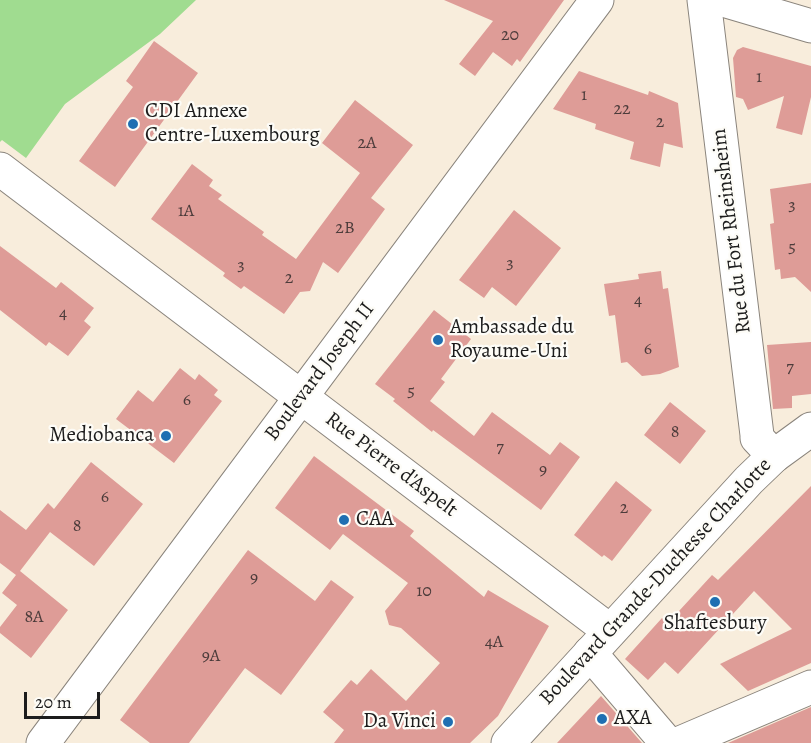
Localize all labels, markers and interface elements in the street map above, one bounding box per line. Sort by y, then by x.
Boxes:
house number: 20 [501,25,519,47]
house number: 1 [756,67,762,89]
house number: 1 [581,85,587,107]
place label: CDI Annexe Centre-Luxembourg [145,99,320,149]
house number: 22 [613,99,631,121]
house number: 2 [656,112,664,134]
marker: CDI Annexe Centre-Luxembourg [126,117,140,131]
street label: Rue du Fort Rheinsheim [707,127,757,335]
house number: 2A [357,133,377,155]
house number: 3 [788,195,796,217]
house number: 1A [178,201,194,223]
house number: 2B [335,218,355,240]
house number: 5 [788,237,796,259]
house number: 3 [506,253,514,275]
house number: 3 [237,255,245,277]
house number: 2 [285,268,293,290]
house number: 4 [634,290,642,312]
street label: Boulevard Joseph II [260,298,380,446]
house number: 4 [59,303,67,325]
place label: Ambassade du Royaume-Uni [450,315,574,365]
marker: Ambassade du Royaume-Uni [431,333,445,347]
house number: 6 [644,339,652,361]
house number: 7 [786,357,794,379]
house number: 5 [407,381,415,403]
house number: 6 [183,390,191,412]
street label: Rue Pierre d'Aspelt [320,407,462,523]
house number: 8 [671,422,679,444]
place label: Mediobanca [49,423,154,449]
marker: Mediobanca [159,429,173,443]
house number: 7 [496,437,504,459]
street label: Boulevard Grande-Duchesse Charlotte [535,453,777,711]
house number: 9 [539,460,547,482]
house number: 6 [101,487,109,509]
house number: 2 [620,498,628,520]
place label: CAA [356,507,394,533]
marker: CAA [337,513,351,527]
house number: 8 [73,516,81,538]
house number: 9 [250,568,258,590]
house number: 10 [416,581,432,603]
marker: Shaftesbury [708,595,722,609]
house number: 8A [24,607,44,629]
place label: Shaftesbury [663,611,767,637]
house number: 4A [485,632,503,654]
house number: 9A [202,646,220,668]
scale bar [27,680,104,718]
text: 20 m [35,690,72,714]
place label: AXA [614,706,652,732]
place label: Da Vinci [363,709,436,735]
marker: AXA [595,712,609,726]
marker: Da Vinci [441,715,455,729]

